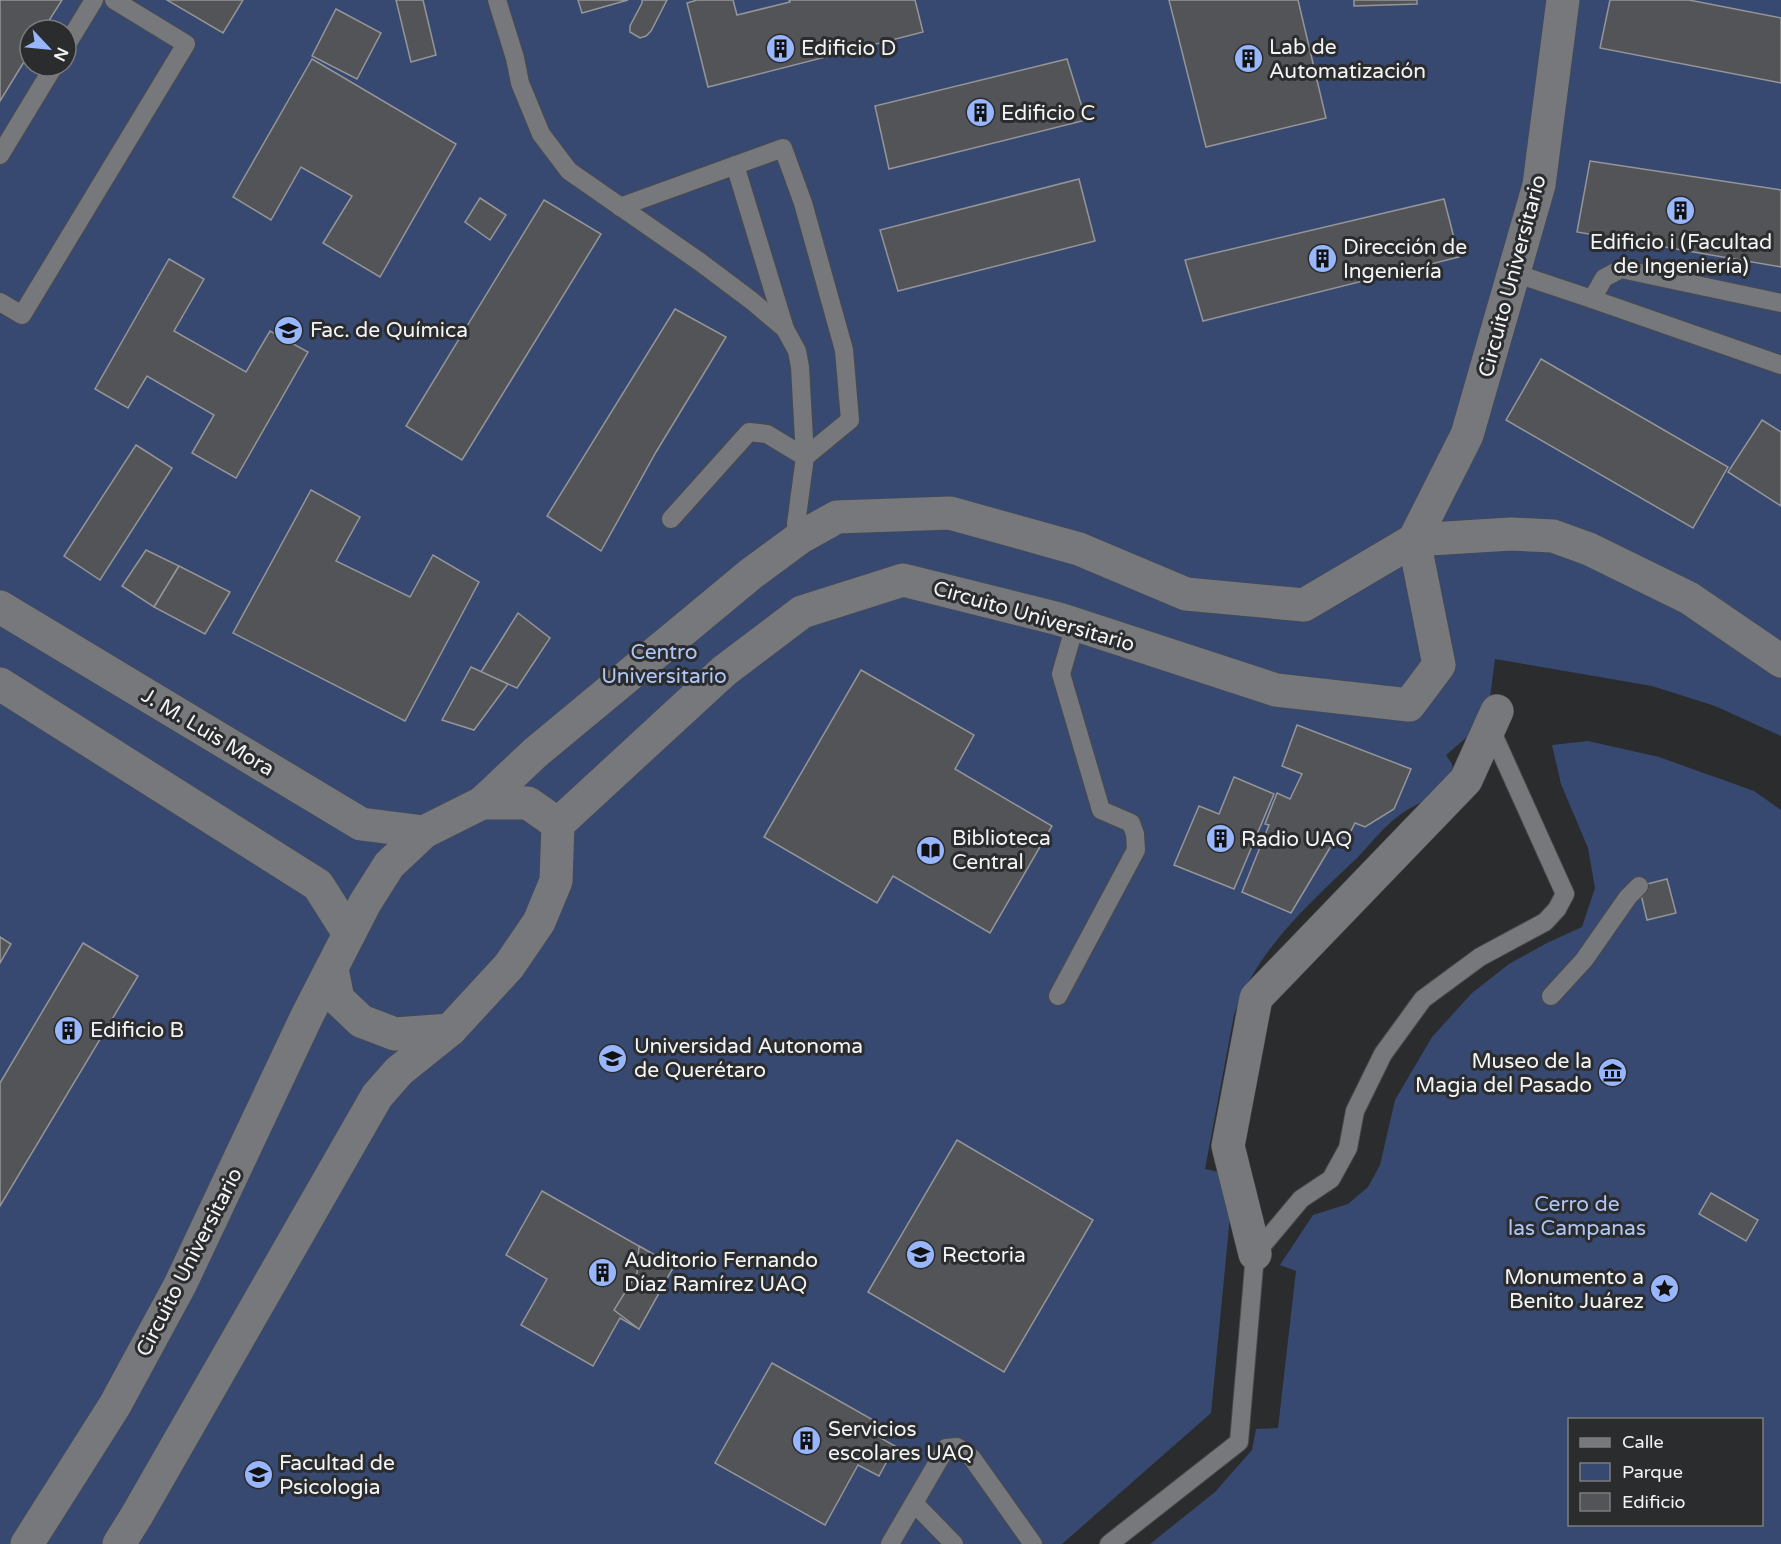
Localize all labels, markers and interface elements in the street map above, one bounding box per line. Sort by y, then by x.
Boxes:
north arrow [18,18,78,78]
building icon: Edificio D [764,32,796,64]
place label: Lab de Automatización [1269,35,1426,84]
place label: Edificio D [801,36,896,61]
building icon: Lab de Automatización [1232,43,1264,75]
text: N [49,44,72,64]
building icon: Edificio C [964,97,996,129]
place label: Edificio C [1001,101,1095,126]
street label: Circuito Universitario [1473,172,1552,380]
building icon: Edificio i (Facultad de Ingeniería) [1665,195,1697,227]
place label: Edificio i (Facultad de Ingeniería) [1590,230,1772,279]
place label: Dirección de Ingeniería [1343,235,1467,284]
building icon: Dirección de Ingeniería [1306,243,1338,275]
school or university icon: Fac. de Química [273,314,305,346]
place label: Fac. de Química [310,318,468,343]
street label: Circuito Universitario [930,576,1138,657]
park label: Centro Universitario [601,640,727,689]
street label: J. M. Luis Mora [137,683,279,782]
building icon: Radio UAQ [1204,823,1236,855]
place label: Biblioteca Central [952,826,1051,875]
place label: Radio UAQ [1241,827,1352,852]
library icon: Biblioteca Central [915,834,947,866]
building icon: Edificio B [53,1014,85,1046]
place label: Edificio B [90,1018,184,1043]
place label: Universidad Autonoma de Querétaro [634,1034,863,1083]
school or university icon: Universidad Autonoma de Querétaro [597,1042,629,1074]
place label: Museo de la Magia del Pasado [1415,1049,1592,1098]
museum icon: Museo de la Magia del Pasado [1597,1057,1629,1089]
street label: Circuito Universitario [131,1164,248,1361]
park label: Cerro de las Campanas [1508,1192,1646,1241]
school or university icon: Rectoria [905,1239,937,1271]
place label: Rectoria [942,1243,1026,1268]
place label: Auditorio Fernando Díaz Ramírez UAQ [624,1248,818,1297]
building icon: Auditorio Fernando Díaz Ramírez UAQ [587,1256,619,1288]
place label: Monumento a Benito Juárez [1504,1265,1644,1314]
place icon: Monumento a Benito Juárez [1649,1273,1681,1305]
place label: Servicios escolares UAQ [828,1417,974,1466]
legend [1568,1418,1763,1526]
building icon: Servicios escolares UAQ [791,1425,823,1457]
text: Calle [1622,1431,1664,1453]
place label: Facultad de Psicologia [279,1451,395,1500]
school or university icon: Facultad de Psicologia [242,1459,274,1491]
text: Parque [1622,1461,1683,1483]
text: Edificio [1622,1491,1686,1513]

